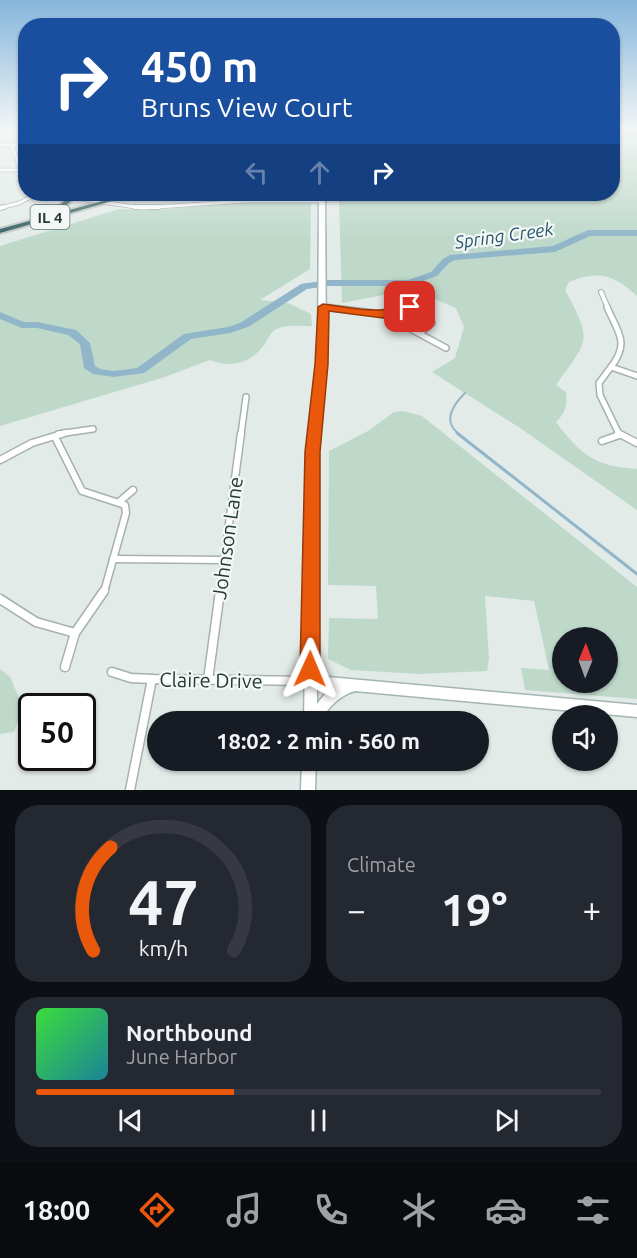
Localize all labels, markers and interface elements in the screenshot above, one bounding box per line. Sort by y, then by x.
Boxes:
icon: right [42,42,120,120]
text: 450 m [141,43,258,90]
text: Bruns View Court [141,92,352,122]
icon: left [240,156,273,189]
icon: ahead [303,156,336,189]
icon: right [366,156,399,189]
road number: IL 4 [31,205,70,229]
water label: Spring Creek [452,218,555,252]
pin [384,281,435,332]
icon: arrive [393,290,426,323]
street label: Johnson Lane [207,475,247,601]
north arrow [552,627,618,693]
map controls [552,627,618,771]
position arrow [278,637,342,701]
street label: Claire Drive [159,668,263,692]
speed limit sign: 50 [18,693,96,771]
button: sound [552,705,618,771]
text: 18:02 · 2 min · 560 m [216,728,420,753]
text: Climate [347,853,416,876]
text: 47 [128,867,198,937]
text: 19° [441,884,507,935]
text: − [347,891,366,928]
text: + [582,891,601,928]
text: km/h [138,936,188,960]
text: Northbound [126,1020,252,1045]
text: June Harbor [126,1045,237,1068]
icon: previous [114,1104,147,1137]
icon: pause [302,1104,335,1137]
icon: next [490,1104,523,1137]
icon: directions [136,1189,178,1231]
icon: music [223,1189,265,1231]
icon: phone [310,1189,352,1231]
icon: climate [398,1189,440,1231]
icon: car [485,1189,527,1231]
icon: filters [572,1189,614,1231]
text: 18:00 [23,1195,90,1225]

